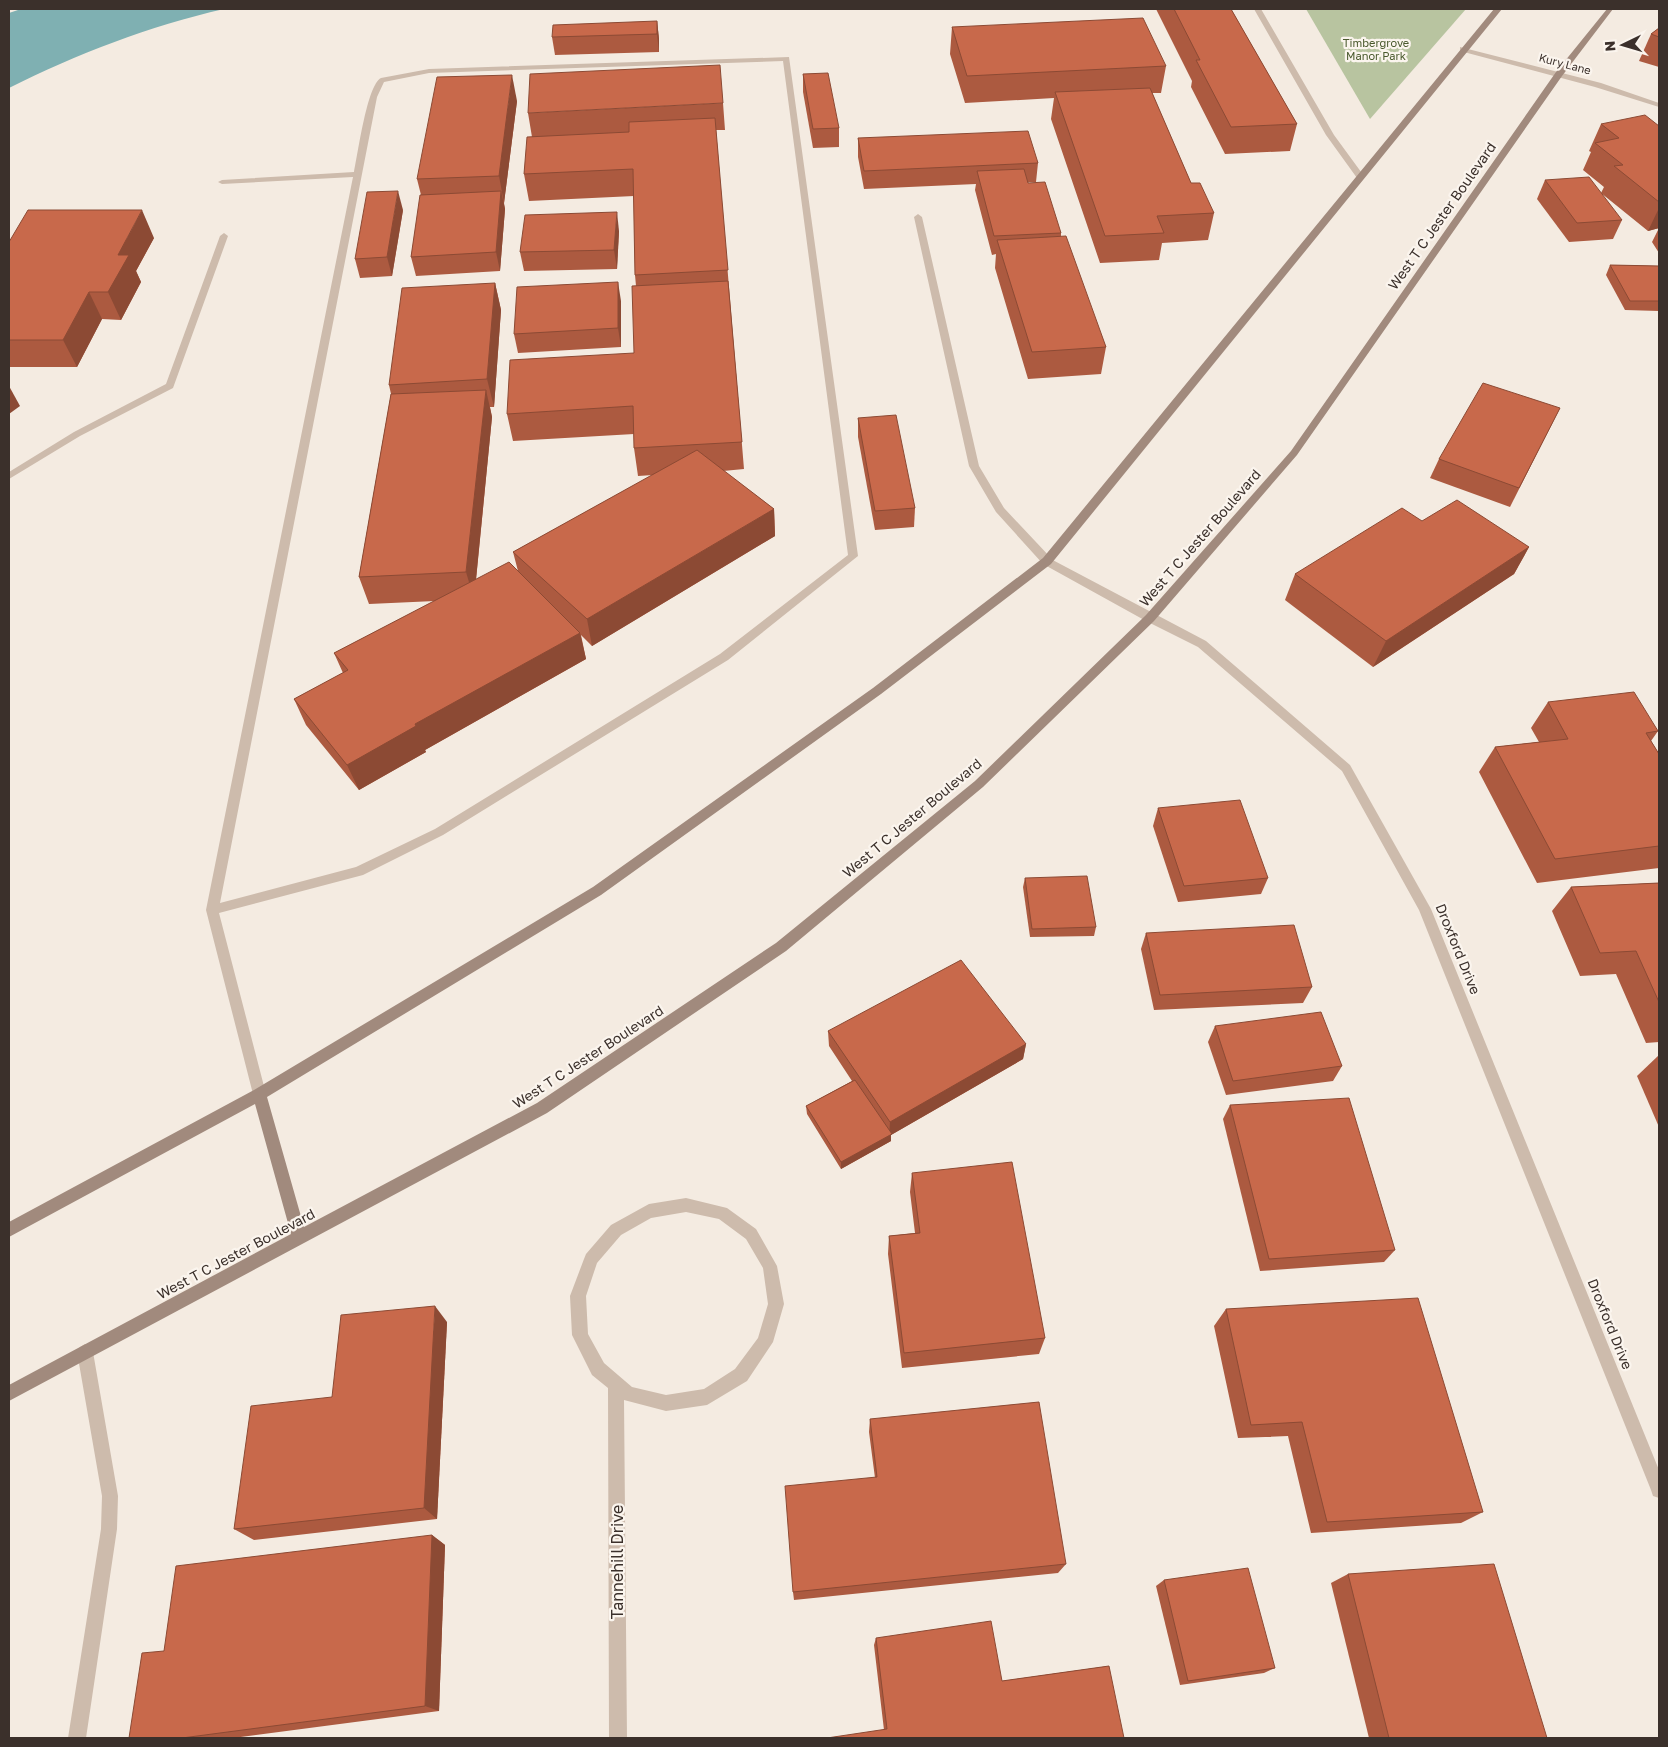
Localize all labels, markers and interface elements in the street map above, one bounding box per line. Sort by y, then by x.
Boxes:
north arrow [1598,20,1648,70]
park label: Timbergrove Manor Park [1343,36,1409,62]
text: N [1601,40,1618,52]
street label: Kury Lane [1538,50,1593,77]
street label: West T C Jester Boulevard [1384,139,1499,293]
street label: West T C Jester Boulevard [1135,466,1264,610]
street label: West T C Jester Boulevard [839,754,985,881]
street label: Droxford Drive [1433,901,1484,997]
street label: West T C Jester Boulevard [509,1001,666,1112]
street label: West T C Jester Boulevard [154,1205,318,1302]
street label: Droxford Drive [1585,1276,1636,1372]
street label: Tannehill Drive [607,1505,627,1619]

